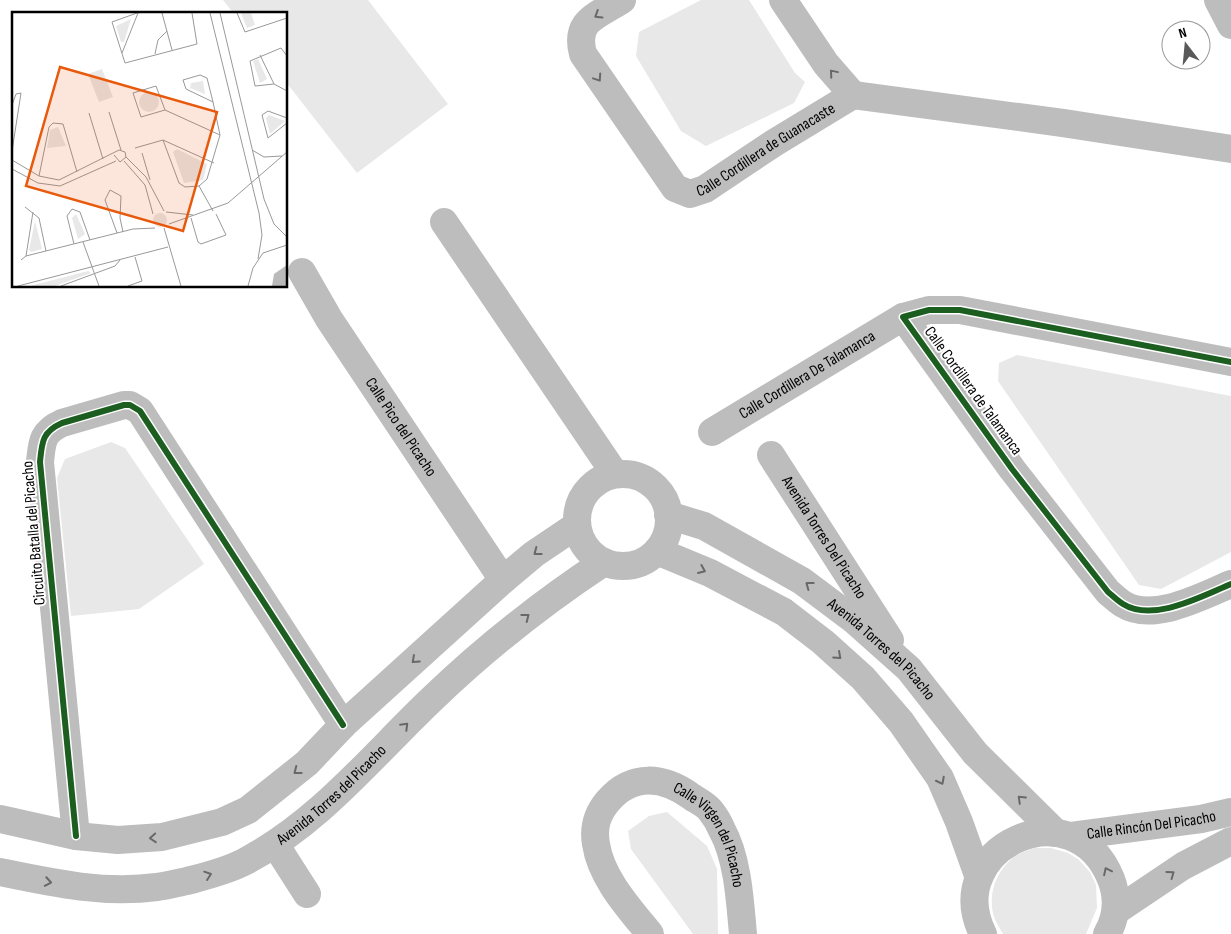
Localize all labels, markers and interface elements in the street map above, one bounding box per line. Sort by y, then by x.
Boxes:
one-way arrow [595,8,604,18]
inset map [12,12,288,288]
north arrow [1161,20,1211,70]
text: N [1177,24,1188,42]
one-way arrow [829,69,838,78]
one-way arrow [592,72,601,81]
street label: Calle Cordillera de Guanacaste [694,99,839,201]
street label: Calle Cordillera de Talamanca [920,323,1026,459]
street label: Calle Cordillera De Talamanca [735,326,879,423]
street label: Calle Pico del Picacho [361,374,441,480]
street label: Circuito Batalla del Picacho [18,460,50,606]
street label: Avenida Torres Del Picacho [777,472,870,602]
one-way arrow [534,547,543,555]
one-way arrow [697,563,706,574]
one-way arrow [806,583,815,591]
street label: Avenida Torres del Picacho [823,594,939,704]
one-way arrow [520,615,529,623]
one-way arrow [833,650,842,659]
one-way arrow [412,654,421,663]
one-way arrow [399,723,408,732]
street label: Avenida Torres del Picacho [272,741,390,850]
one-way arrow [294,766,303,774]
one-way arrow [935,776,945,785]
street label: Calle Virgen del Picacho [670,778,748,889]
one-way arrow [1018,795,1027,804]
street label: Calle Rincón Del Picacho [1086,806,1218,843]
one-way arrow [148,832,156,843]
one-way arrow [1103,867,1114,876]
one-way arrow [203,871,212,881]
one-way arrow [1165,871,1175,880]
one-way arrow [43,876,52,886]

